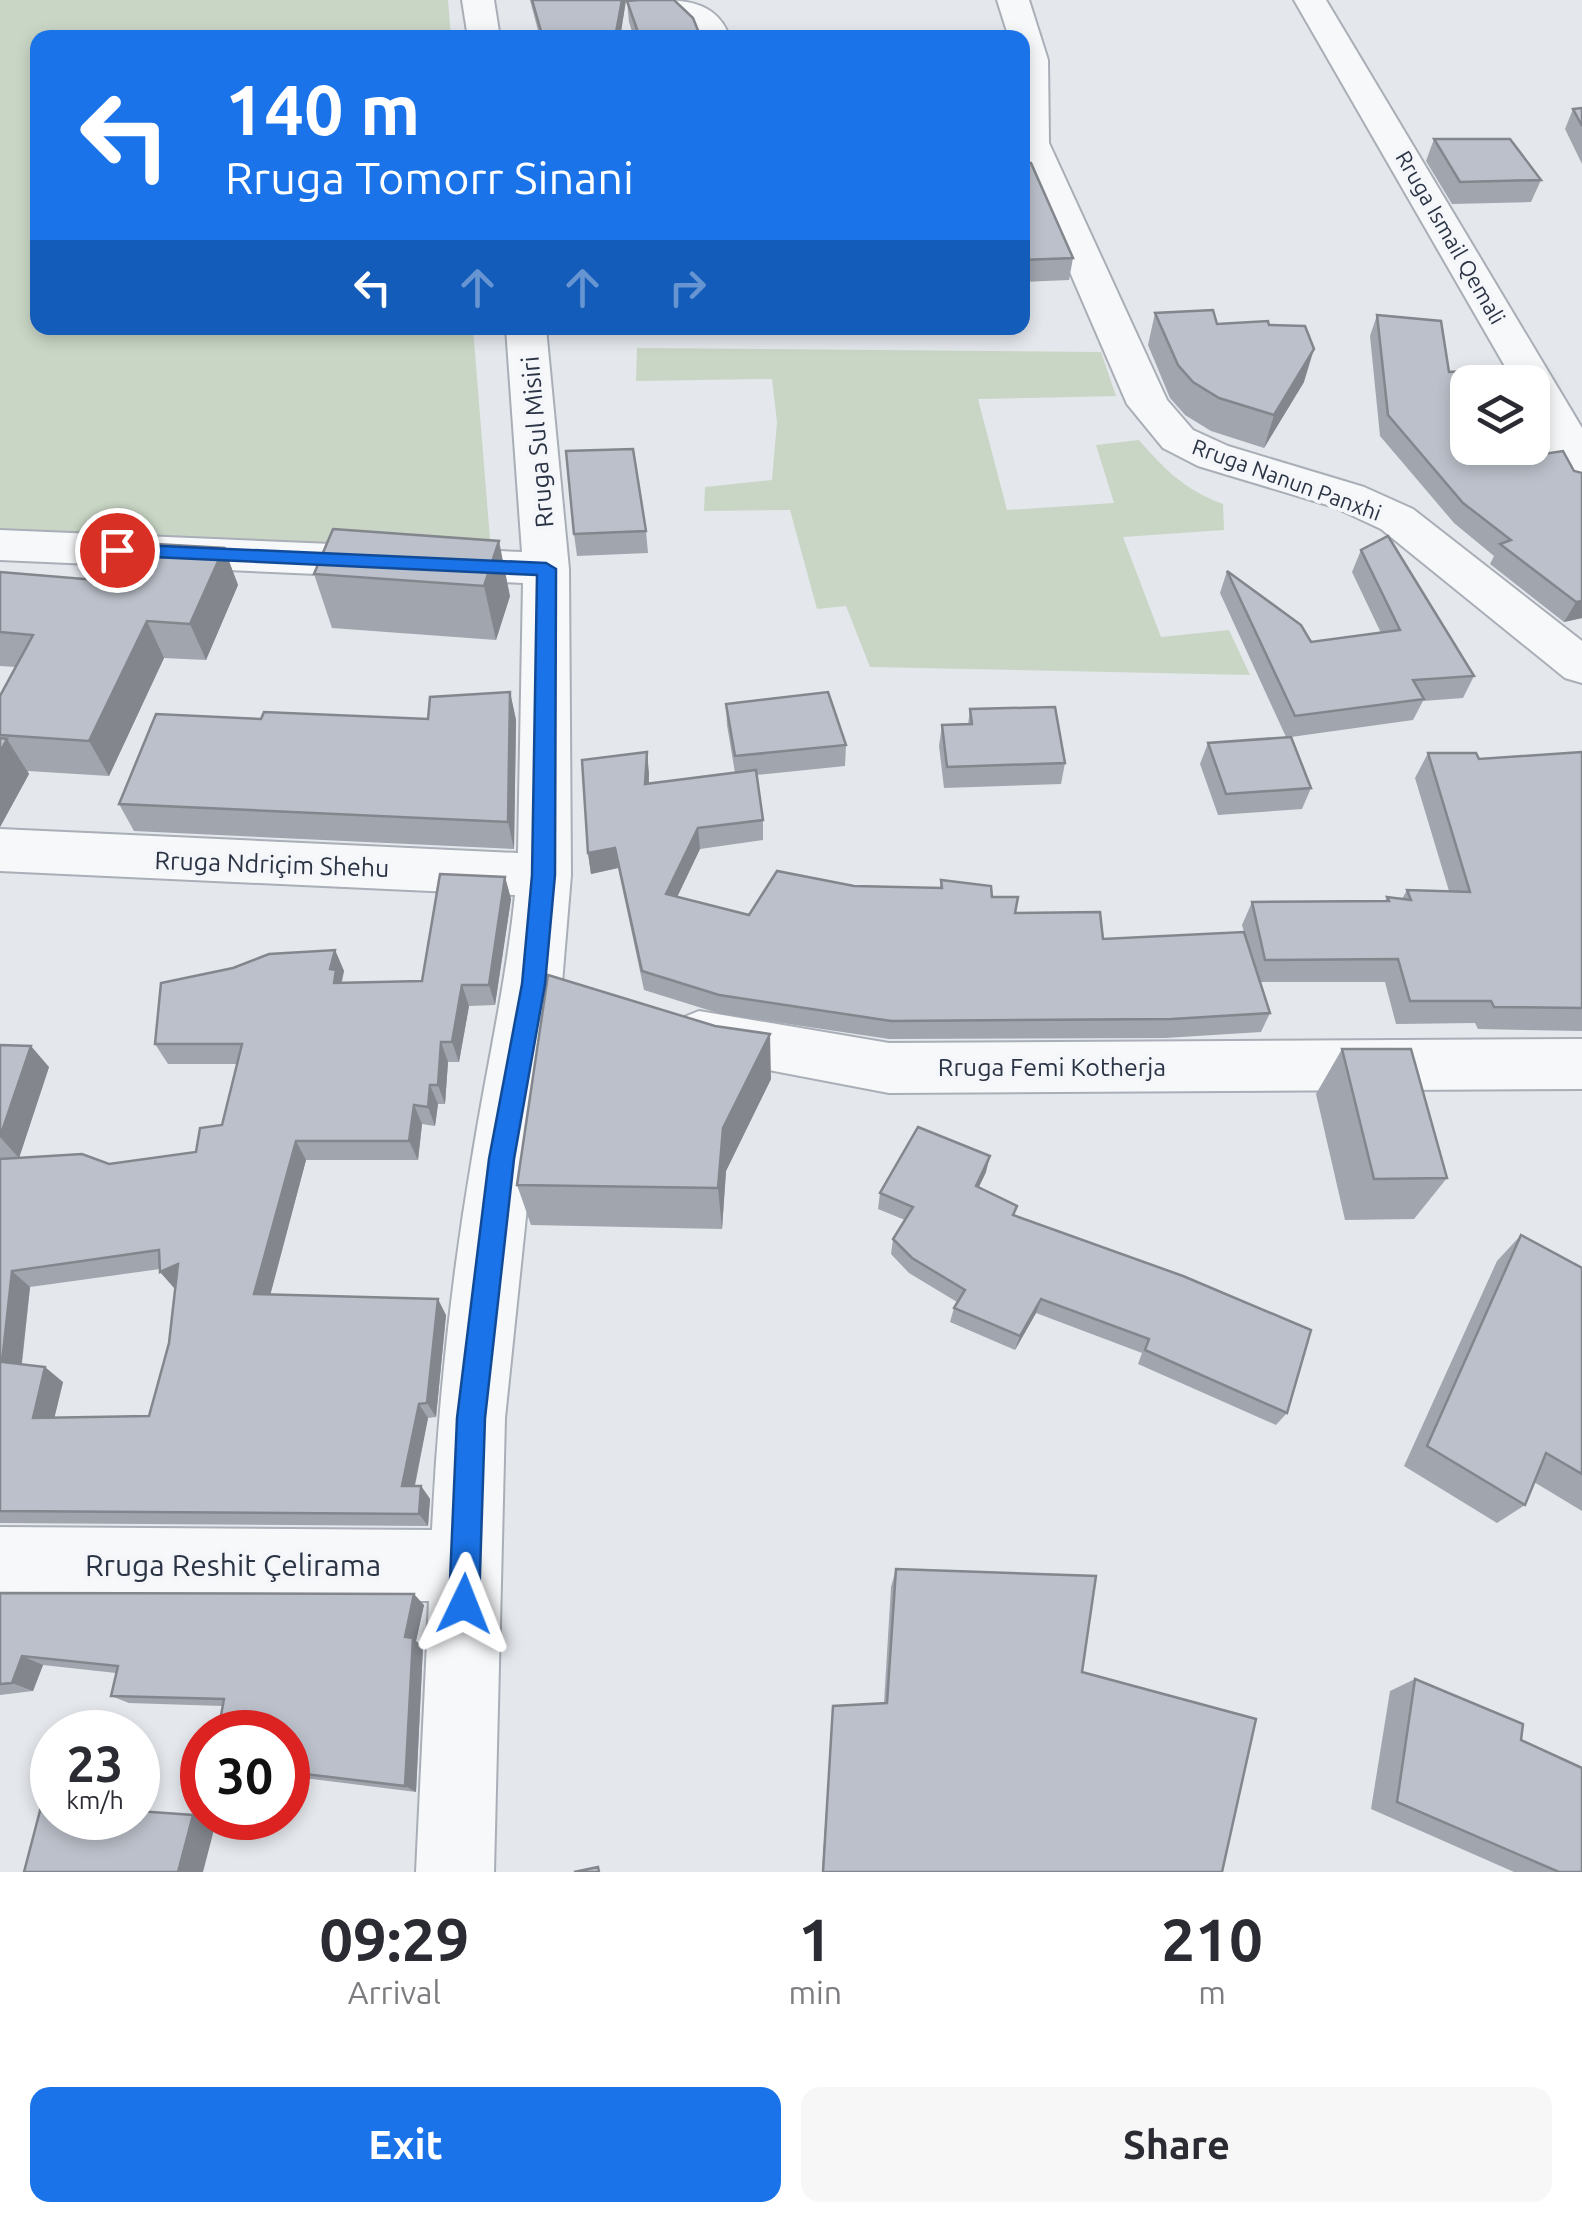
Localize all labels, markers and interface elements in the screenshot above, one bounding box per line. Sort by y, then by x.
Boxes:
icon: left [60,70,190,200]
text: 140 m [225,70,420,148]
street label: Rruga Ismail Qemali [1391,146,1511,328]
text: Rruga Tomorr Sinani [225,152,634,203]
icon: left [345,260,400,315]
icon: ahead [450,260,505,315]
icon: ahead [555,260,610,315]
icon: right [660,260,715,315]
street label: Rruga Sul Misiri [516,355,558,529]
map controls [1450,365,1550,465]
button: layers [1450,365,1550,465]
street label: Rruga Nanun Panxhi [1189,433,1385,525]
pin [75,508,160,593]
icon: arrive [90,523,145,578]
street label: Rruga Ndriçim Shehu [154,846,390,882]
street label: Rruga Femi Kotherja [938,1053,1166,1081]
street label: Rruga Reshit Çelirama [85,1548,381,1582]
position arrow [412,1552,516,1656]
speed limit sign: 30 [180,1710,310,1840]
text: 23 [67,1735,123,1791]
text: km/h [66,1786,124,1814]
text: 09:29 [319,1905,469,1972]
text: 1 [798,1905,832,1972]
text: 210 [1161,1905,1263,1972]
text: Arrival [348,1974,441,2010]
text: min [788,1974,842,2010]
text: m [1198,1974,1226,2010]
button: Exit [30,2087,781,2202]
button: Share [801,2087,1552,2202]

